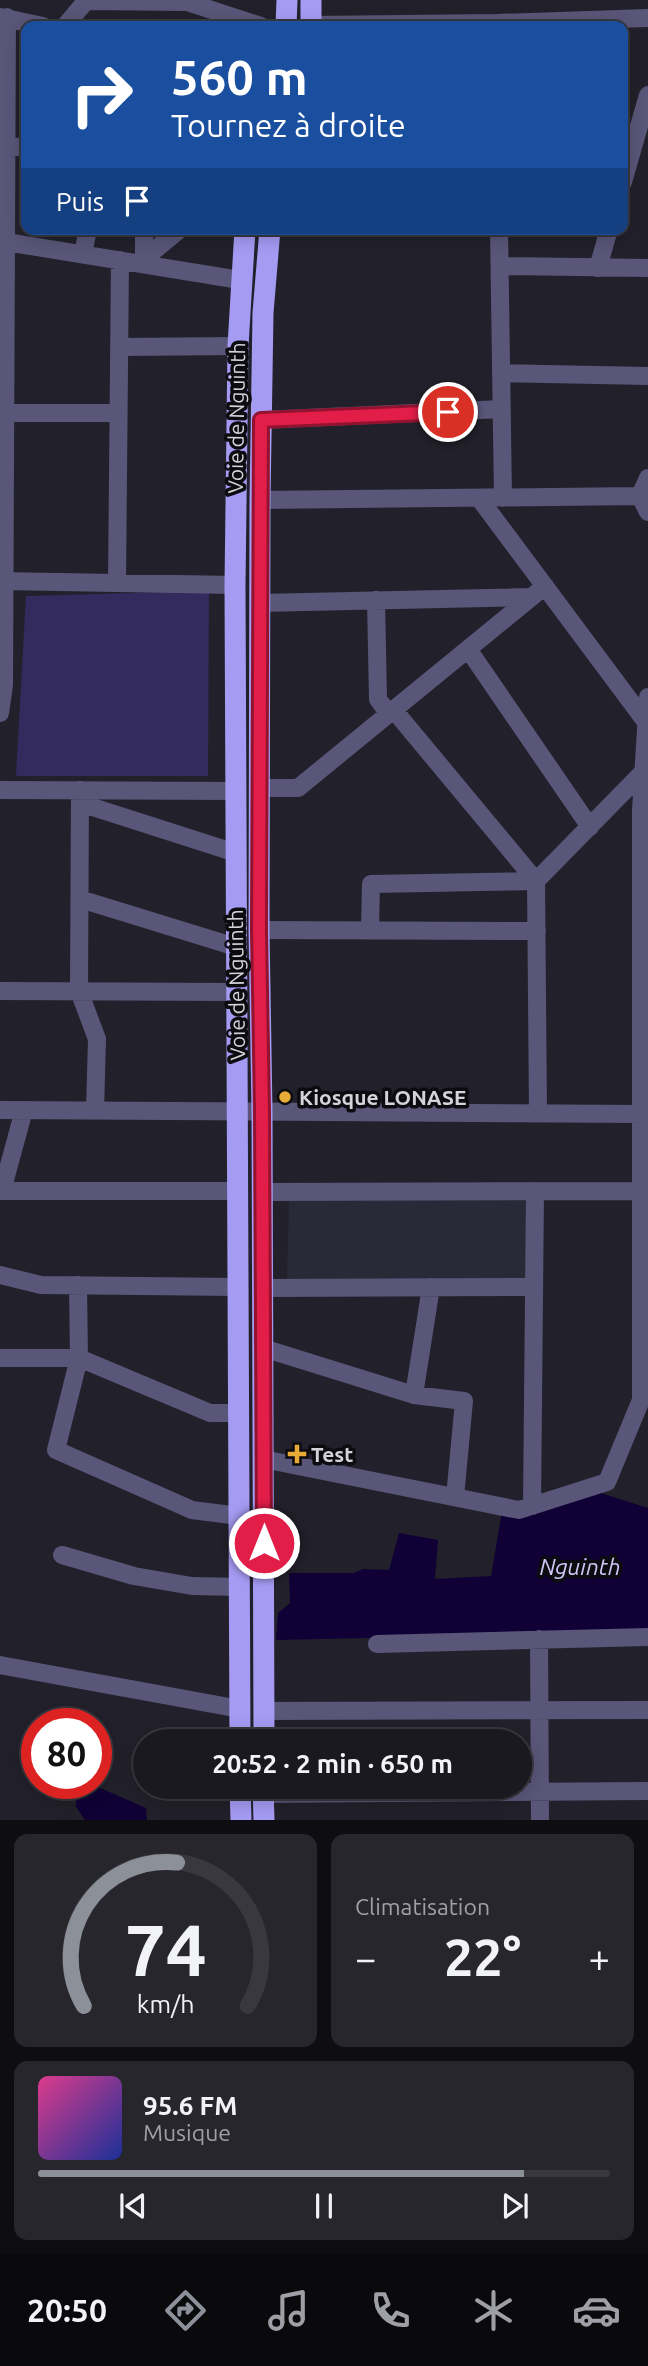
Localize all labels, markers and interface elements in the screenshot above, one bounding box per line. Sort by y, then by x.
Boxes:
icon: right [56,49,147,140]
text: 560 m [171,49,308,104]
text: Tournez à droite [171,107,406,143]
icon: arrive [118,182,156,220]
text: Puis [56,187,104,216]
street label: Voie de Nguinth [223,342,249,494]
pin [418,382,478,442]
icon: arrive [429,393,467,431]
street label: Voie de Nguinth [223,909,249,1061]
place label: Kiosque LONASE [299,1085,466,1109]
marker: Kiosque LONASE [277,1089,293,1105]
place label: Test [311,1442,353,1466]
marker: Test [289,1446,305,1462]
position arrow [227,1506,301,1580]
water label: Nguinth [539,1554,621,1579]
speed limit sign: 80 [21,1708,112,1799]
text: 20:52 · 2 min · 650 m [212,1749,453,1778]
text: Climatisation [355,1894,490,1919]
text: 74 [124,1909,207,1991]
text: 22° [444,1928,521,1986]
text: − [355,1937,376,1979]
text: + [589,1937,610,1979]
text: km/h [137,1990,194,2018]
text: 95.6 FM [143,2091,237,2120]
text: Musique [143,2120,231,2145]
icon: previous [114,2187,152,2225]
icon: pause [305,2187,343,2225]
icon: next [496,2187,534,2225]
icon: directions [161,2286,210,2335]
icon: music [264,2286,313,2335]
icon: phone [366,2286,415,2335]
icon: climate [469,2286,518,2335]
icon: car [572,2286,621,2335]
text: 20:50 [27,2292,107,2328]

